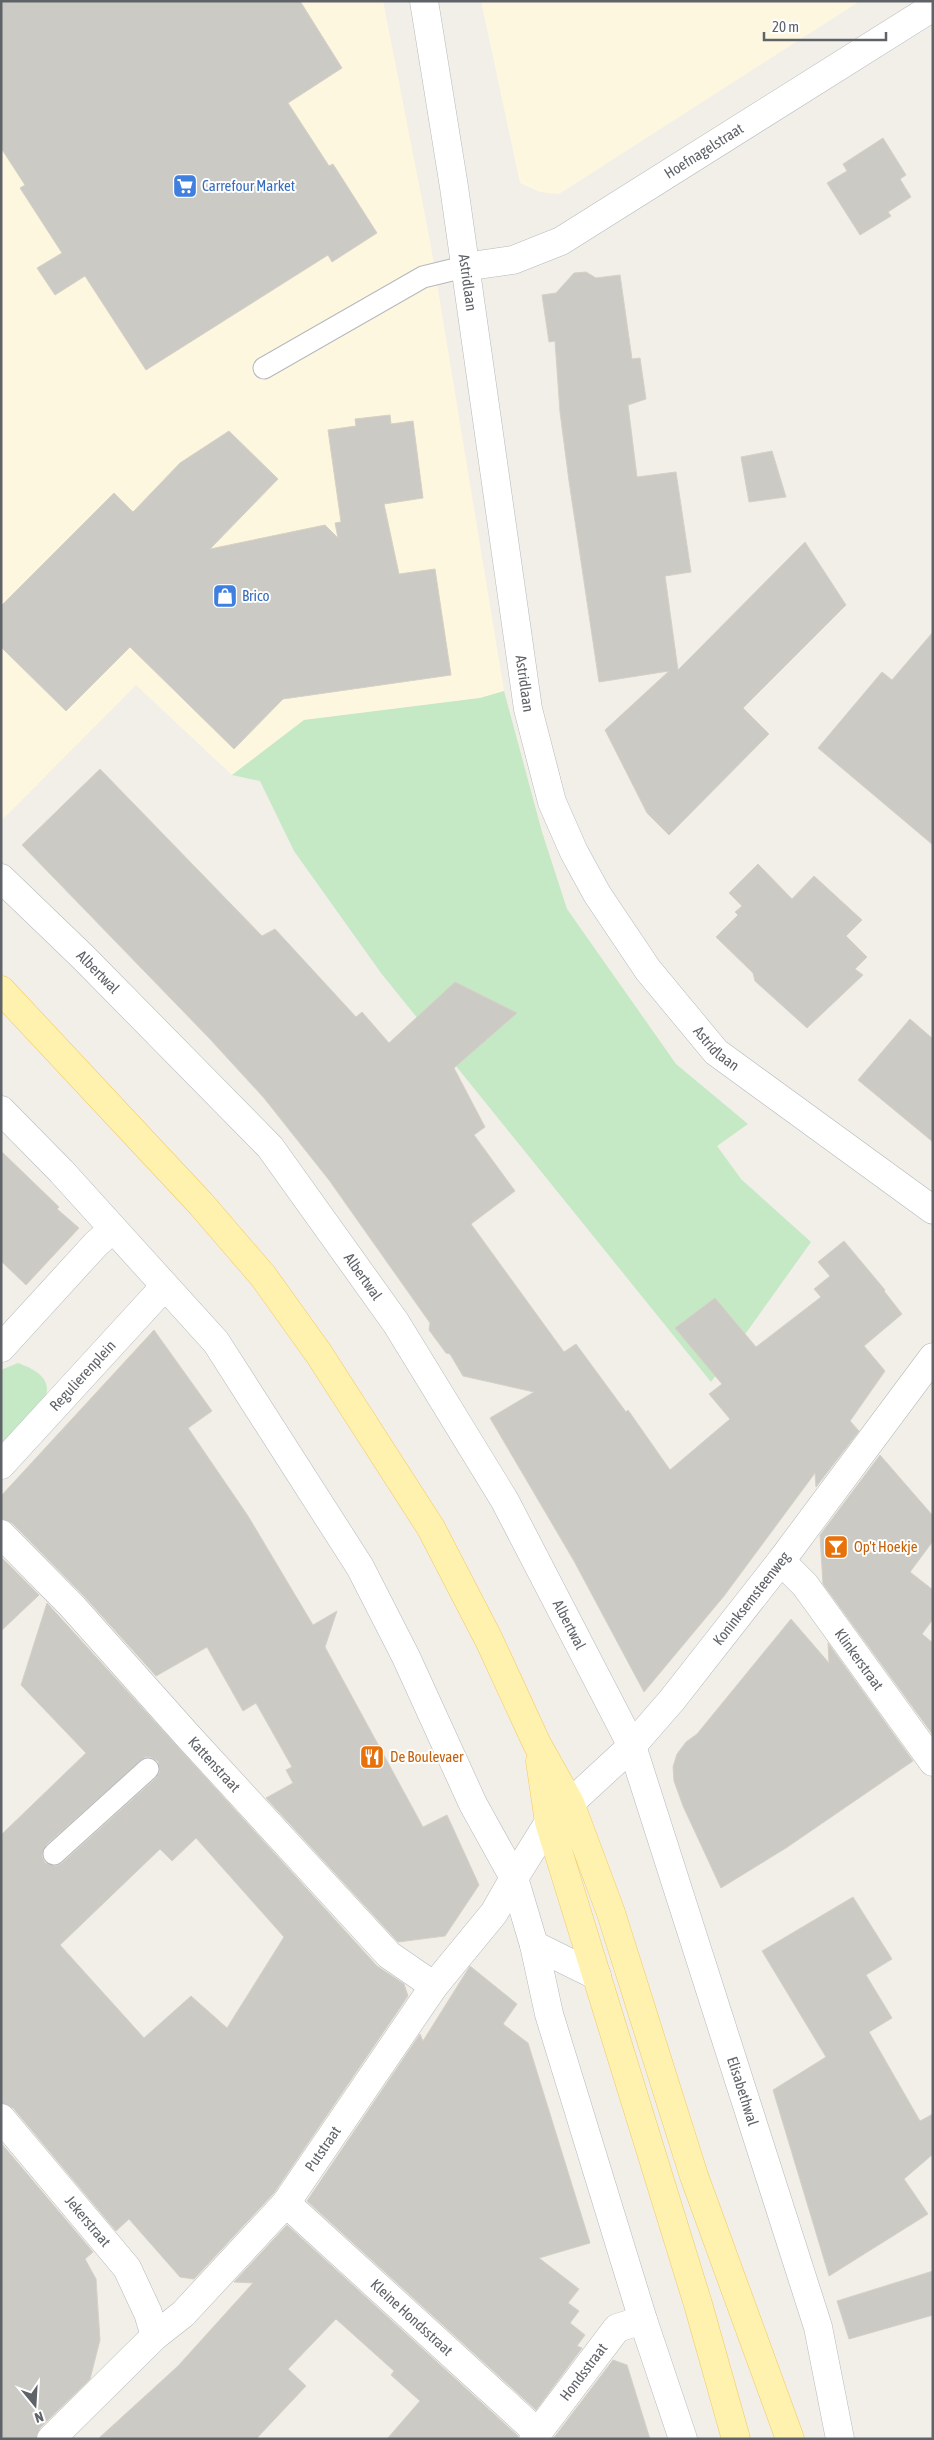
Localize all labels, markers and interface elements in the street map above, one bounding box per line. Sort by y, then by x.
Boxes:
scale bar [764,10,886,42]
text: 20 m [772,18,799,35]
street label: Hoefnagelstraat [661,119,746,182]
supermarket icon: Carrefour Market [172,173,198,199]
place label: Carrefour Market [202,177,295,194]
street label: Astridlaan [456,253,480,312]
shop icon: Brico [212,583,238,609]
place label: Brico [242,587,270,604]
street label: Astridlaan [512,654,537,713]
street label: Albertwal [73,947,123,997]
street label: Astridlaan [690,1023,743,1074]
street label: Albertwal [341,1250,386,1303]
street label: Regulierenplein [46,1337,119,1414]
bar icon: Op't Hoekje [823,1534,849,1560]
place label: Op't Hoekje [854,1538,918,1555]
street label: Koninksemsteenweg [709,1548,793,1648]
street label: Albertwal [550,1597,589,1652]
street label: Klinkerstraat [831,1625,887,1693]
street label: Kattenstraat [185,1733,244,1795]
restaurant icon: De Boulevaer [359,1744,385,1770]
place label: De Boulevaer [390,1748,464,1765]
street label: Elisabethwal [724,2054,762,2128]
street label: Putstraat [301,2123,344,2174]
street label: Jekerstraat [62,2192,114,2250]
street label: Kleine Hondsstraat [367,2275,456,2359]
street label: Hondsstraat [556,2340,610,2404]
north arrow [10,2380,60,2430]
text: N [33,2408,45,2426]

